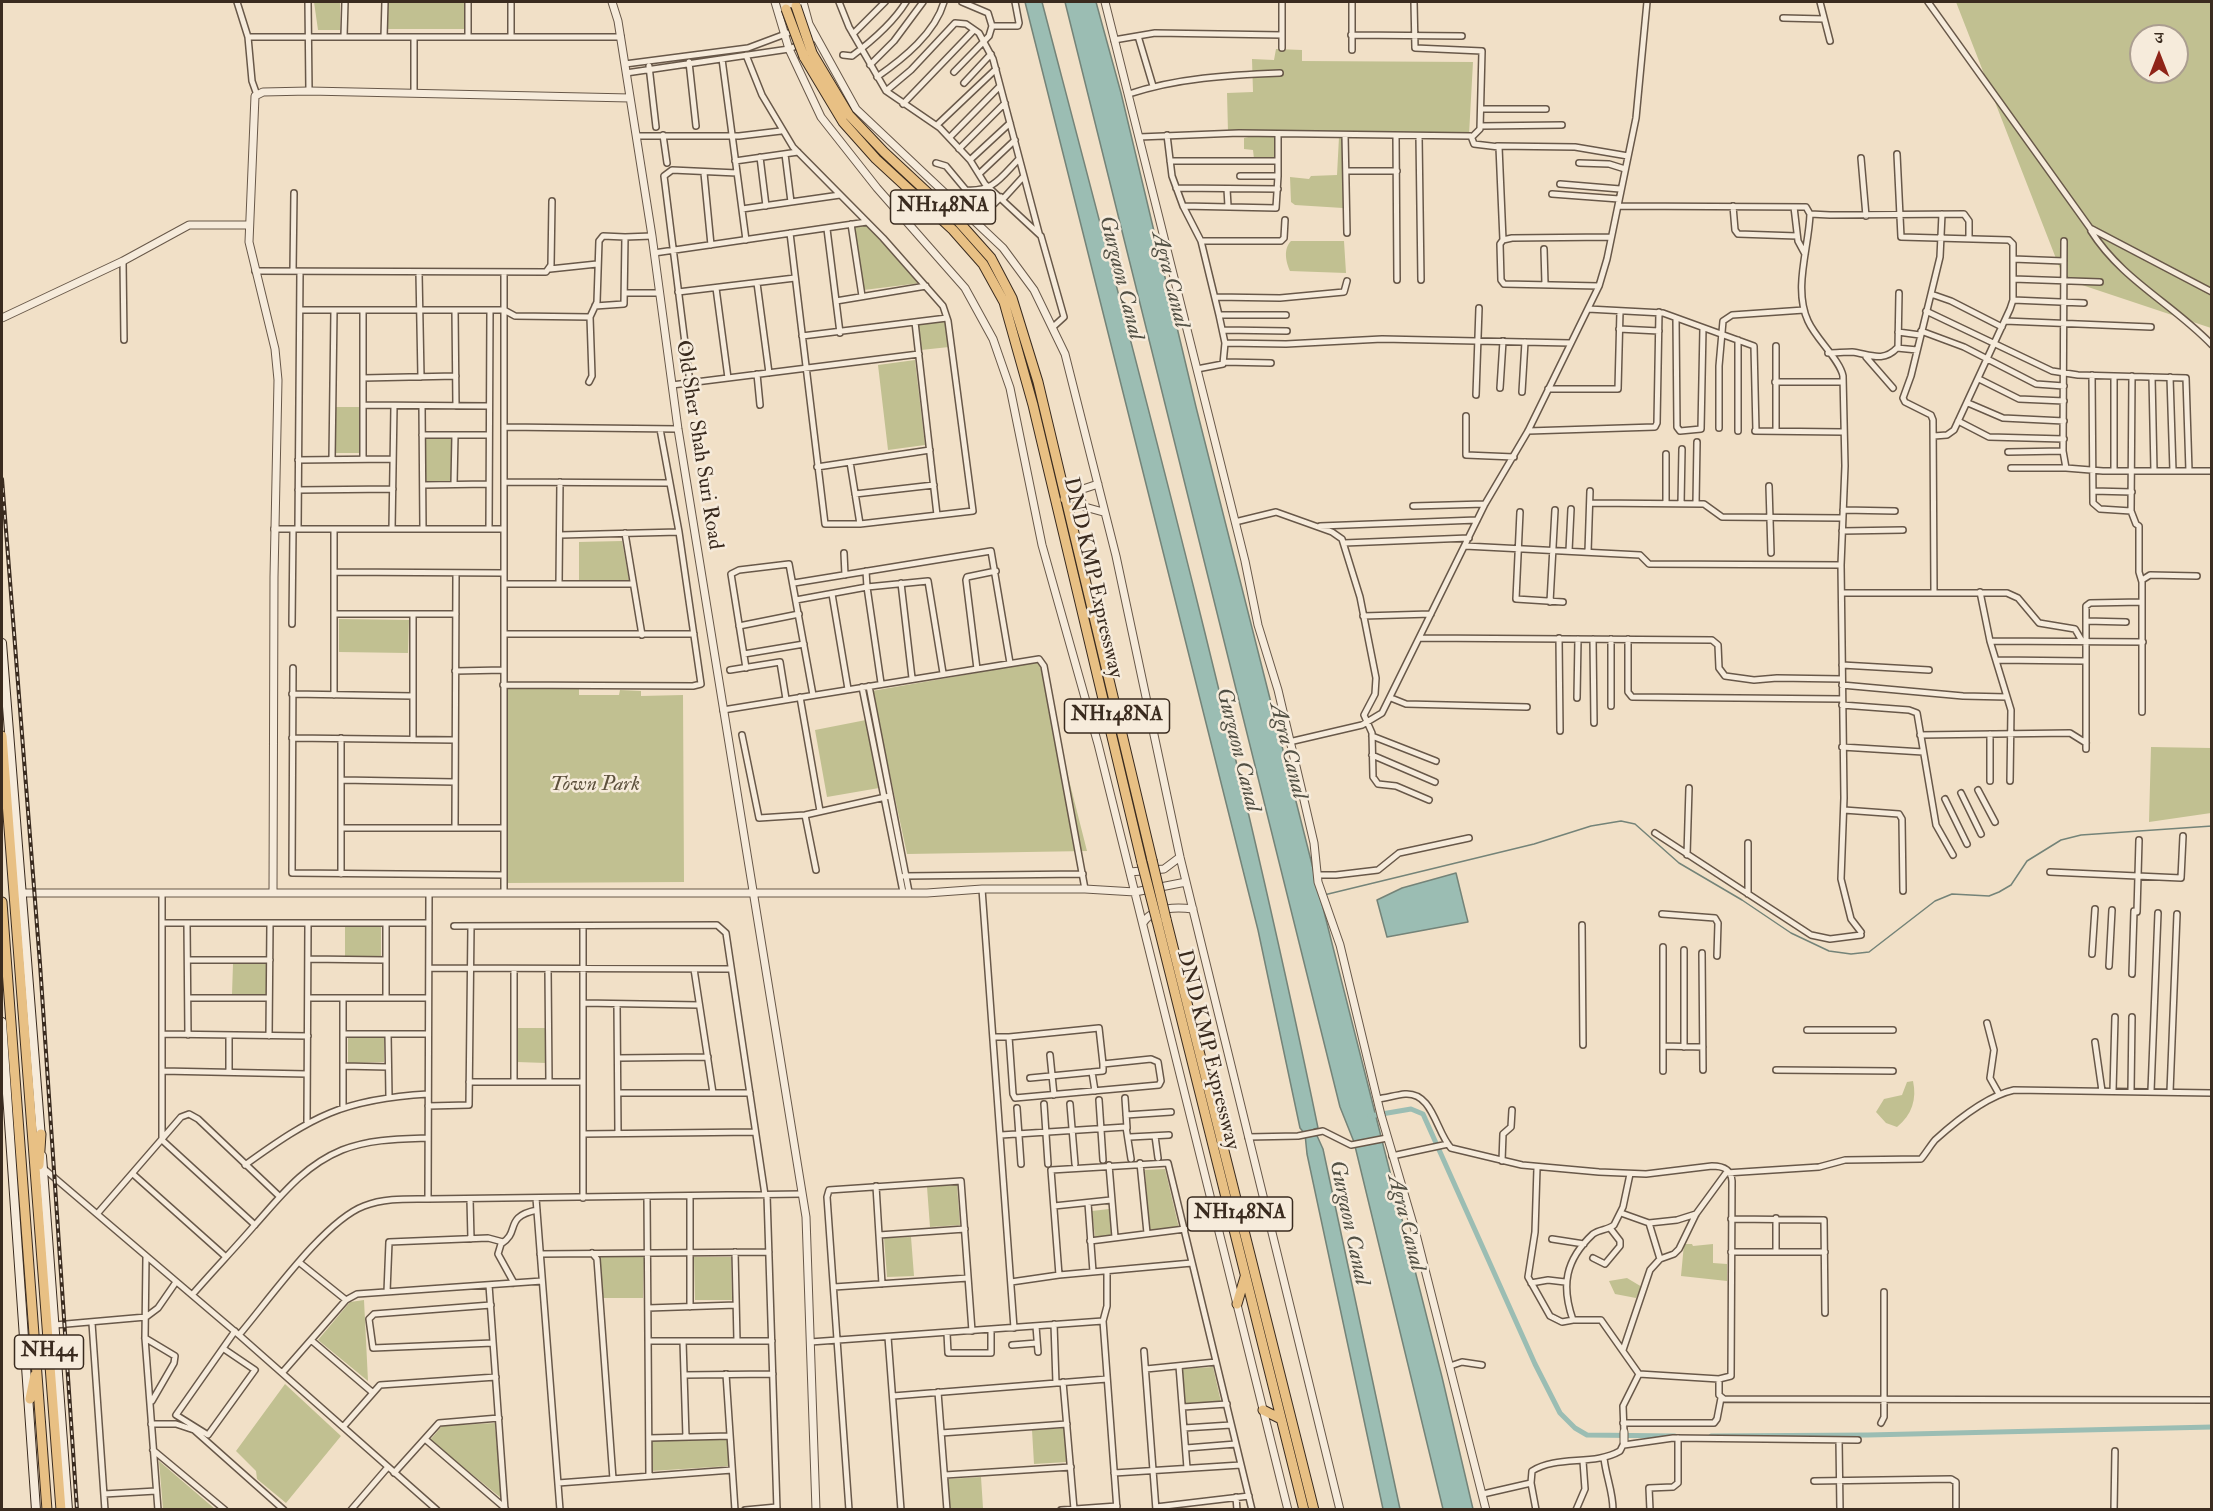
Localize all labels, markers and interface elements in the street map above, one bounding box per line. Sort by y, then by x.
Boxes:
north arrow [2129,24,2189,84]
text: उ [2155,28,2163,48]
road number: NH148NA [890,190,996,224]
water label: Gurgaon Canal [1092,213,1148,343]
water label: Agra Canal [1144,229,1194,331]
street label: Old Sher Shah Suri Road [669,338,727,552]
street label: DND KMP Expressway [1057,475,1127,681]
water label: Gurgaon Canal [1209,685,1265,815]
road number: NH148NA [1064,699,1170,733]
water label: Agra Canal [1262,700,1312,802]
park label: Town Park [550,772,640,798]
street label: DND KMP Expressway [1170,947,1244,1153]
water label: Gurgaon Canal [1322,1158,1374,1288]
water label: Agra Canal [1380,1172,1430,1274]
road number: NH148NA [1188,1197,1292,1231]
road number: NH44 [14,1335,84,1369]

